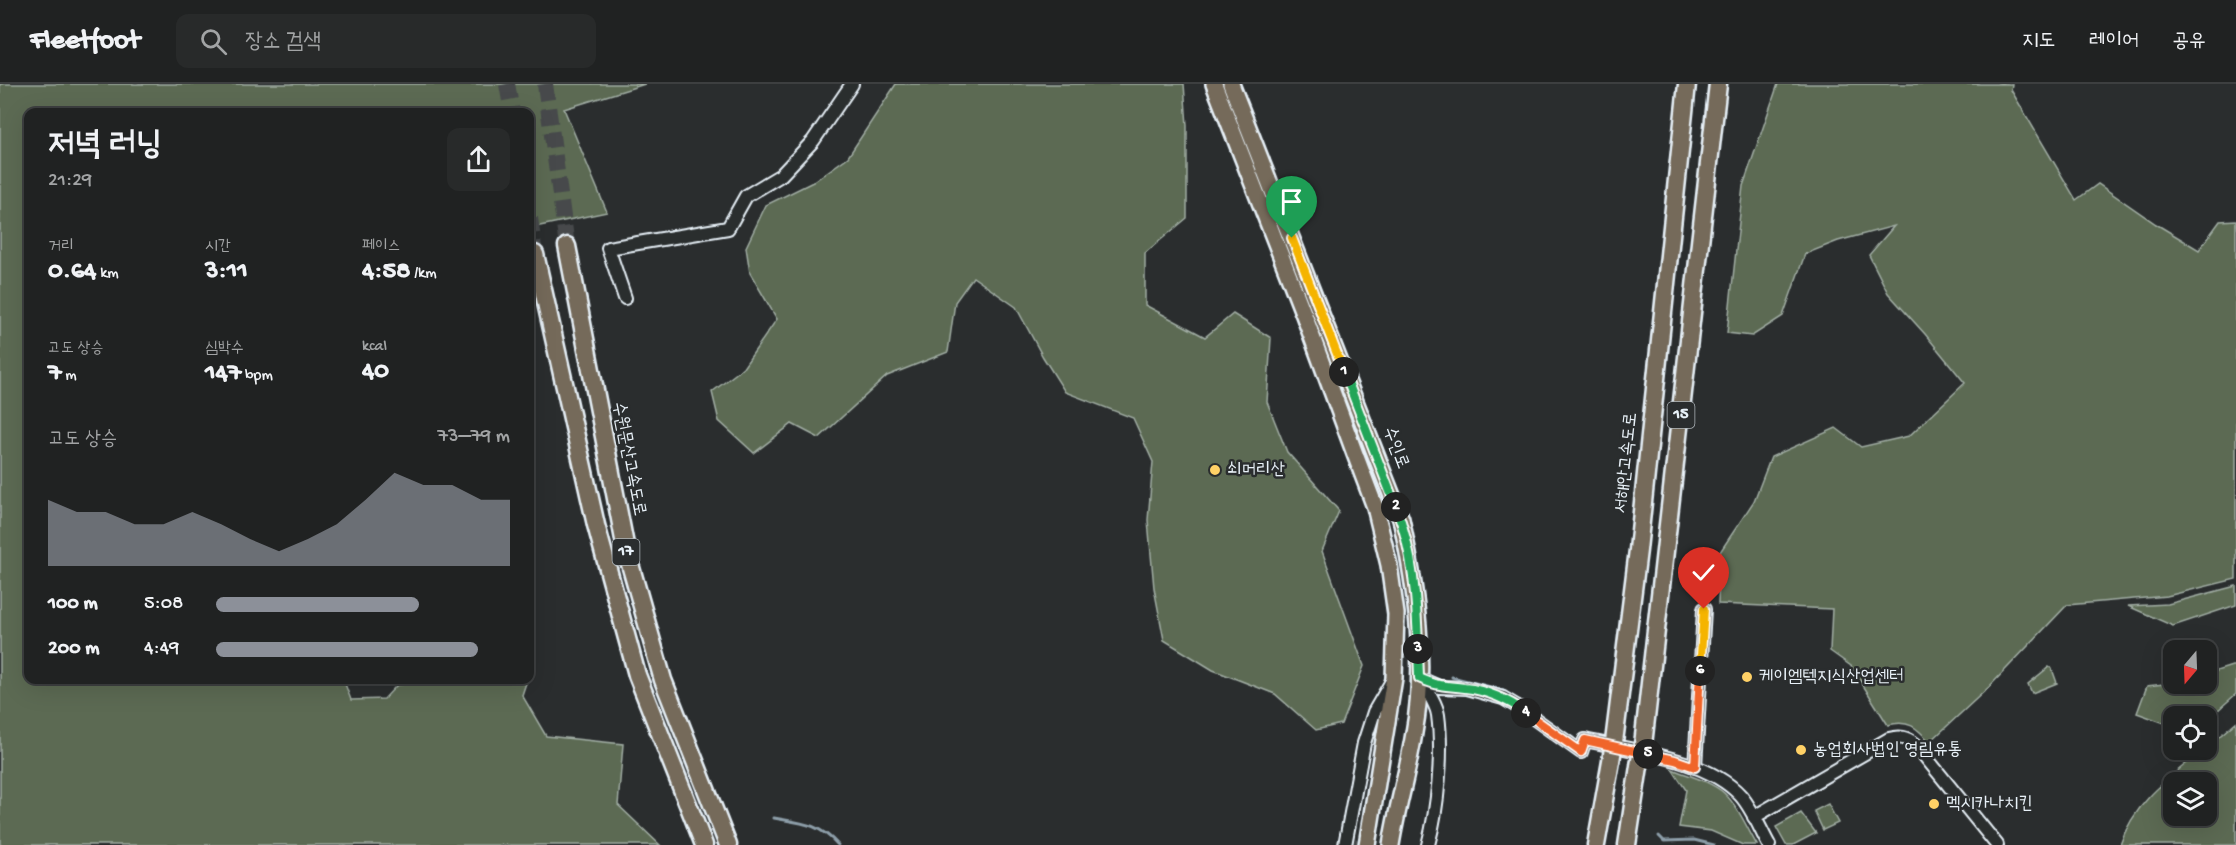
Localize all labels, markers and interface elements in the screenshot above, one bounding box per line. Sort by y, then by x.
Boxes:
search box [176,14,596,68]
text: Fleetfoot [30,25,140,58]
icon: search [197,25,230,58]
text: 장소 검색 [245,30,321,56]
text: 지도 [2022,30,2056,55]
text: 레이어 [2089,30,2139,55]
text: 공유 [2172,30,2206,55]
text: 저녁 러닝 [48,128,162,166]
button: share [447,128,510,191]
text: 21:29 [48,170,92,193]
pin [1266,176,1317,238]
icon: arrive [1275,185,1308,218]
text: 거리 [48,238,74,257]
text: 시간 [205,238,231,257]
text: 페이스 [362,238,401,257]
text: 0.64 [48,257,96,288]
text: 3:11 [205,257,248,288]
text: 4:58 [362,257,410,288]
text: km [96,265,119,284]
text: /km [410,265,437,284]
text: kcal [362,338,387,357]
text: 고도 상승 [48,340,103,359]
text: 심박수 [205,340,244,359]
text: 40 [362,357,389,388]
pin: 1 [1329,357,1359,387]
text: 7 [48,359,62,390]
text: 147 [205,359,241,390]
text: 1 [1341,362,1347,381]
text: m [62,367,77,386]
text: bpm [241,367,273,386]
street label: 수원문산고속도로 [607,400,649,518]
road number: 15 [1668,402,1694,428]
street label: 서해안고속도로 [1611,411,1643,515]
street label: 수인로 [1377,424,1413,472]
text: 73–79 m [438,426,510,449]
text: 고도 상승 [48,429,117,452]
place label: 쇠머리산 [1227,460,1285,481]
marker: 쇠머리산 [1208,463,1222,477]
pin: 2 [1381,492,1411,522]
text: 2 [1392,497,1400,516]
road number: 17 [612,539,640,565]
pin [1678,547,1729,609]
icon: check [1687,556,1720,589]
text: 100 m [48,593,98,616]
text: 5:08 [144,593,183,616]
pin: 3 [1403,634,1433,664]
text: 200 m [48,638,99,661]
text: 4:49 [144,638,179,661]
text: 3 [1414,639,1422,658]
north arrow [2163,640,2217,694]
map controls [2163,640,2217,826]
pin: 6 [1685,656,1715,686]
text: 6 [1696,661,1704,680]
place label: 케이엠텍지식산업센터 [1759,667,1904,688]
marker: 케이엠텍지식산업센터 [1740,670,1754,684]
pin: 4 [1511,698,1541,728]
text: 4 [1522,703,1530,722]
button: locate [2163,706,2217,760]
pin: 5 [1633,739,1663,769]
place label: 농업회사법인 영림유통 [1813,740,1962,761]
marker: 농업회사법인 영림유통 [1794,743,1808,757]
text: 5 [1644,744,1652,763]
button: layers [2163,772,2217,826]
place label: 멕시카나치킨 [1946,794,2033,815]
marker: 멕시카나치킨 [1927,797,1941,811]

